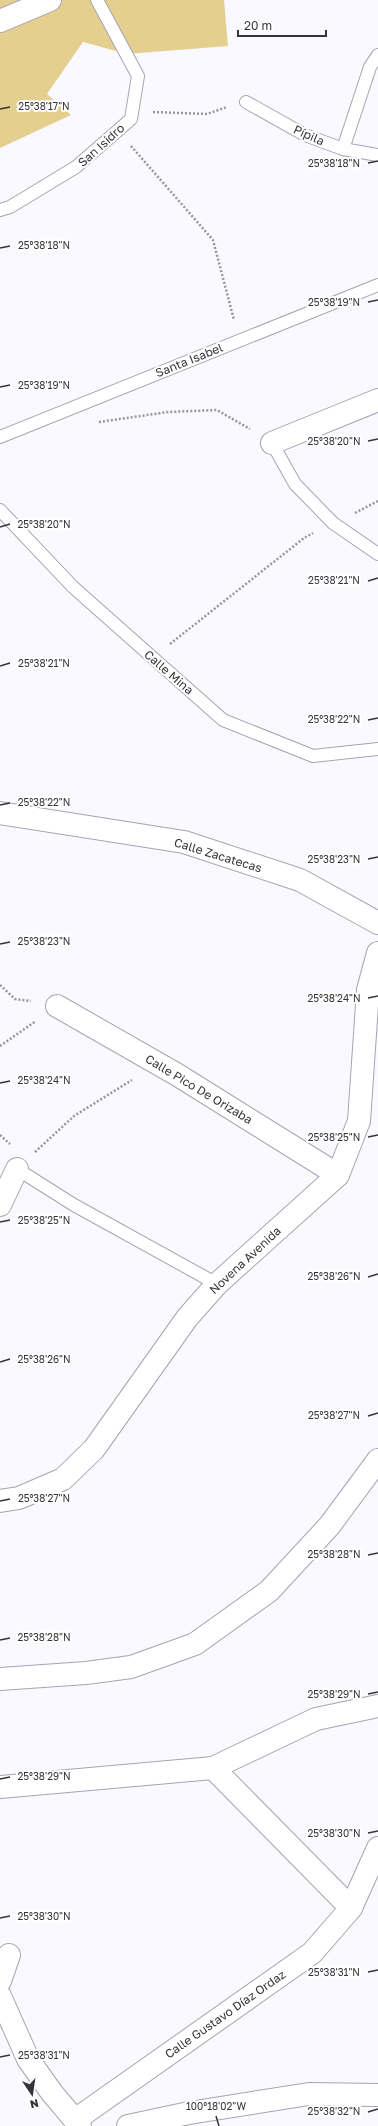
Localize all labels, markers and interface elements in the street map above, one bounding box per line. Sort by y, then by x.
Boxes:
scale bar [238,12,326,38]
text: 20 m [244,18,272,33]
text: 25°38'17"N [18,100,70,112]
street label: San Isidro [75,120,127,170]
street label: Pípila [291,122,327,148]
text: 25°38'18"N [308,157,360,169]
text: 25°38'18"N [18,239,70,251]
text: 25°38'19"N [308,296,360,308]
street label: Santa Isabel [153,340,225,380]
text: 25°38'19"N [18,379,70,391]
text: 25°38'20"N [307,435,361,447]
text: 25°38'20"N [17,518,71,530]
text: 25°38'21"N [308,574,360,586]
street label: Calle Mina [141,647,197,697]
text: 25°38'21"N [18,657,70,669]
text: 25°38'22"N [308,713,360,725]
text: 25°38'22"N [18,796,70,808]
street label: Calle Zacatecas [172,835,264,875]
text: 25°38'23"N [308,853,360,865]
text: 25°38'23"N [18,935,70,947]
text: 25°38'24"N [307,992,361,1004]
street label: Calle Pico De Orizaba [143,1051,255,1127]
text: 25°38'24"N [17,1074,71,1086]
text: 25°38'25"N [308,1131,360,1143]
text: 25°38'25"N [18,1214,70,1226]
street label: Novena Avenida [206,1223,284,1297]
text: 25°38'26"N [308,1270,361,1282]
text: 25°38'26"N [18,1353,71,1365]
text: 25°38'27"N [308,1409,360,1421]
text: 25°38'27"N [18,1492,70,1504]
text: 25°38'28"N [307,1548,361,1560]
text: 25°38'28"N [17,1631,71,1643]
text: 25°38'29"N [308,1688,361,1700]
text: 25°38'29"N [18,1770,71,1782]
text: 25°38'30"N [307,1827,361,1839]
text: 25°38'30"N [17,1910,71,1922]
text: 25°38'31"N [308,1966,360,1978]
street label: Calle Gustavo Díaz Ordaz [162,1967,288,2061]
text: 25°38'31"N [18,2049,70,2061]
north arrow [12,2074,52,2114]
text: N [29,2097,40,2112]
text: 100°18'02"W [186,2100,246,2112]
text: 25°38'32"N [308,2105,360,2117]

